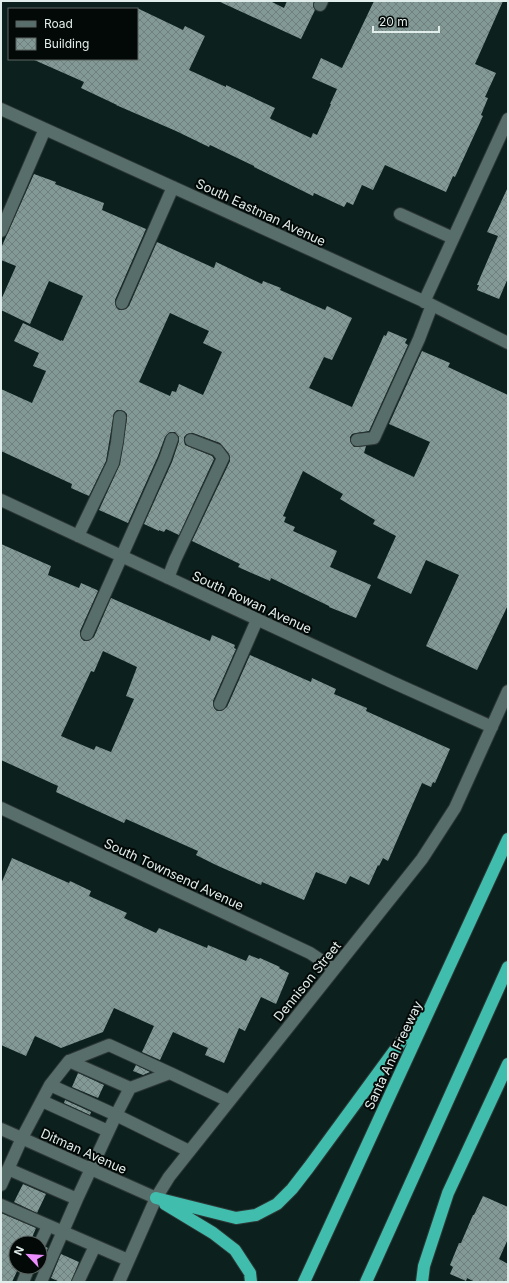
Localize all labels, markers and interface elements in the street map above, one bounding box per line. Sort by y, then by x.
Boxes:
legend [8,8,138,60]
scale bar [373,8,439,34]
text: 20 m [379,14,408,29]
text: Road [44,16,73,31]
text: Building [44,36,89,51]
street label: South Eastman Avenue [194,175,328,249]
street label: South Rowan Avenue [190,567,314,637]
street label: South Townsend Avenue [102,835,246,913]
street label: Dennison Street [270,938,344,1024]
street label: Santa Ana Freeway [361,998,425,1112]
street label: Ditman Avenue [39,1125,129,1177]
north arrow [8,1235,48,1275]
text: N [11,1244,27,1258]

